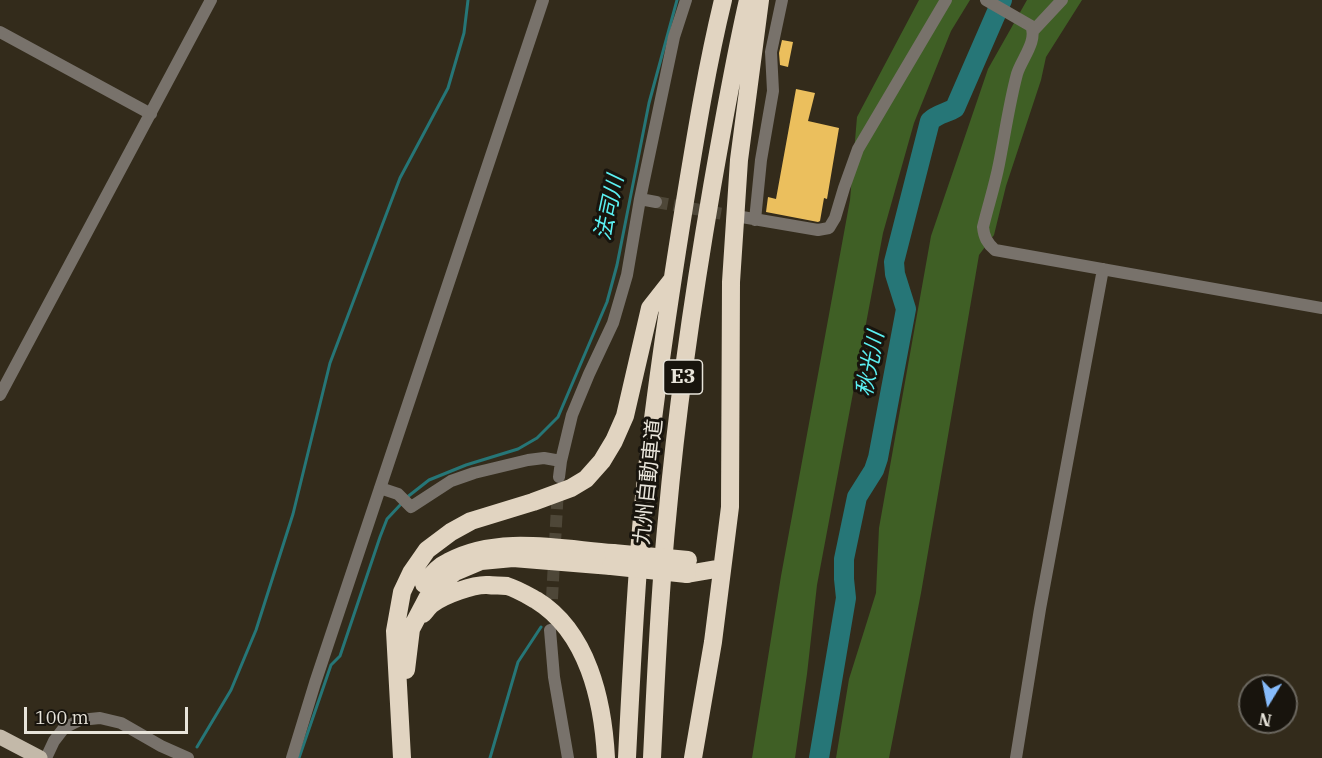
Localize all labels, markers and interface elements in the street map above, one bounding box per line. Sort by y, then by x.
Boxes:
water label: 法司川 [590,173,630,243]
water label: 秋光川 [852,329,890,399]
road number: E3 [664,360,702,394]
street label: 九州自動車道 [630,418,668,546]
north arrow [1238,674,1298,734]
scale bar [27,695,190,733]
text: 100 m [35,706,89,729]
text: N [1257,709,1273,731]

